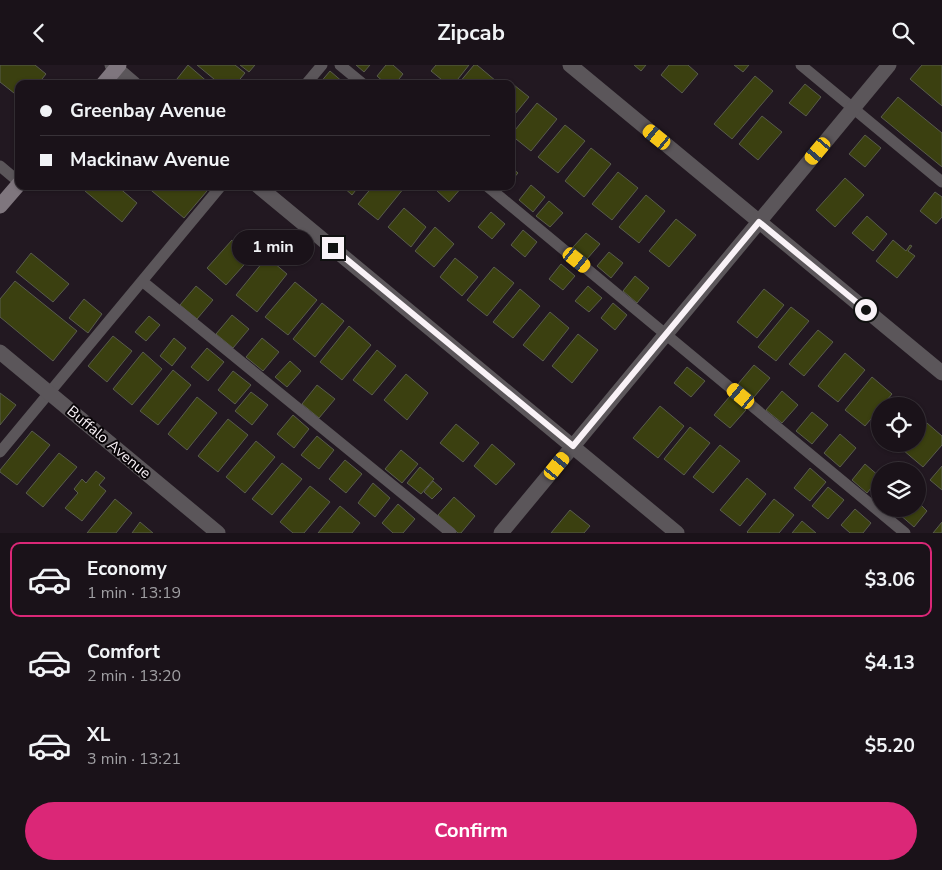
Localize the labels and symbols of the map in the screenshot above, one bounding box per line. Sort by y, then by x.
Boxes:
car [640,122,673,152]
car [802,135,833,167]
callout: 1 min [233,231,316,265]
route end [322,237,344,259]
car [560,245,593,275]
route start [855,299,877,321]
car [724,381,757,411]
street label: Buffalo Avenue [63,401,155,483]
car [541,450,572,482]

